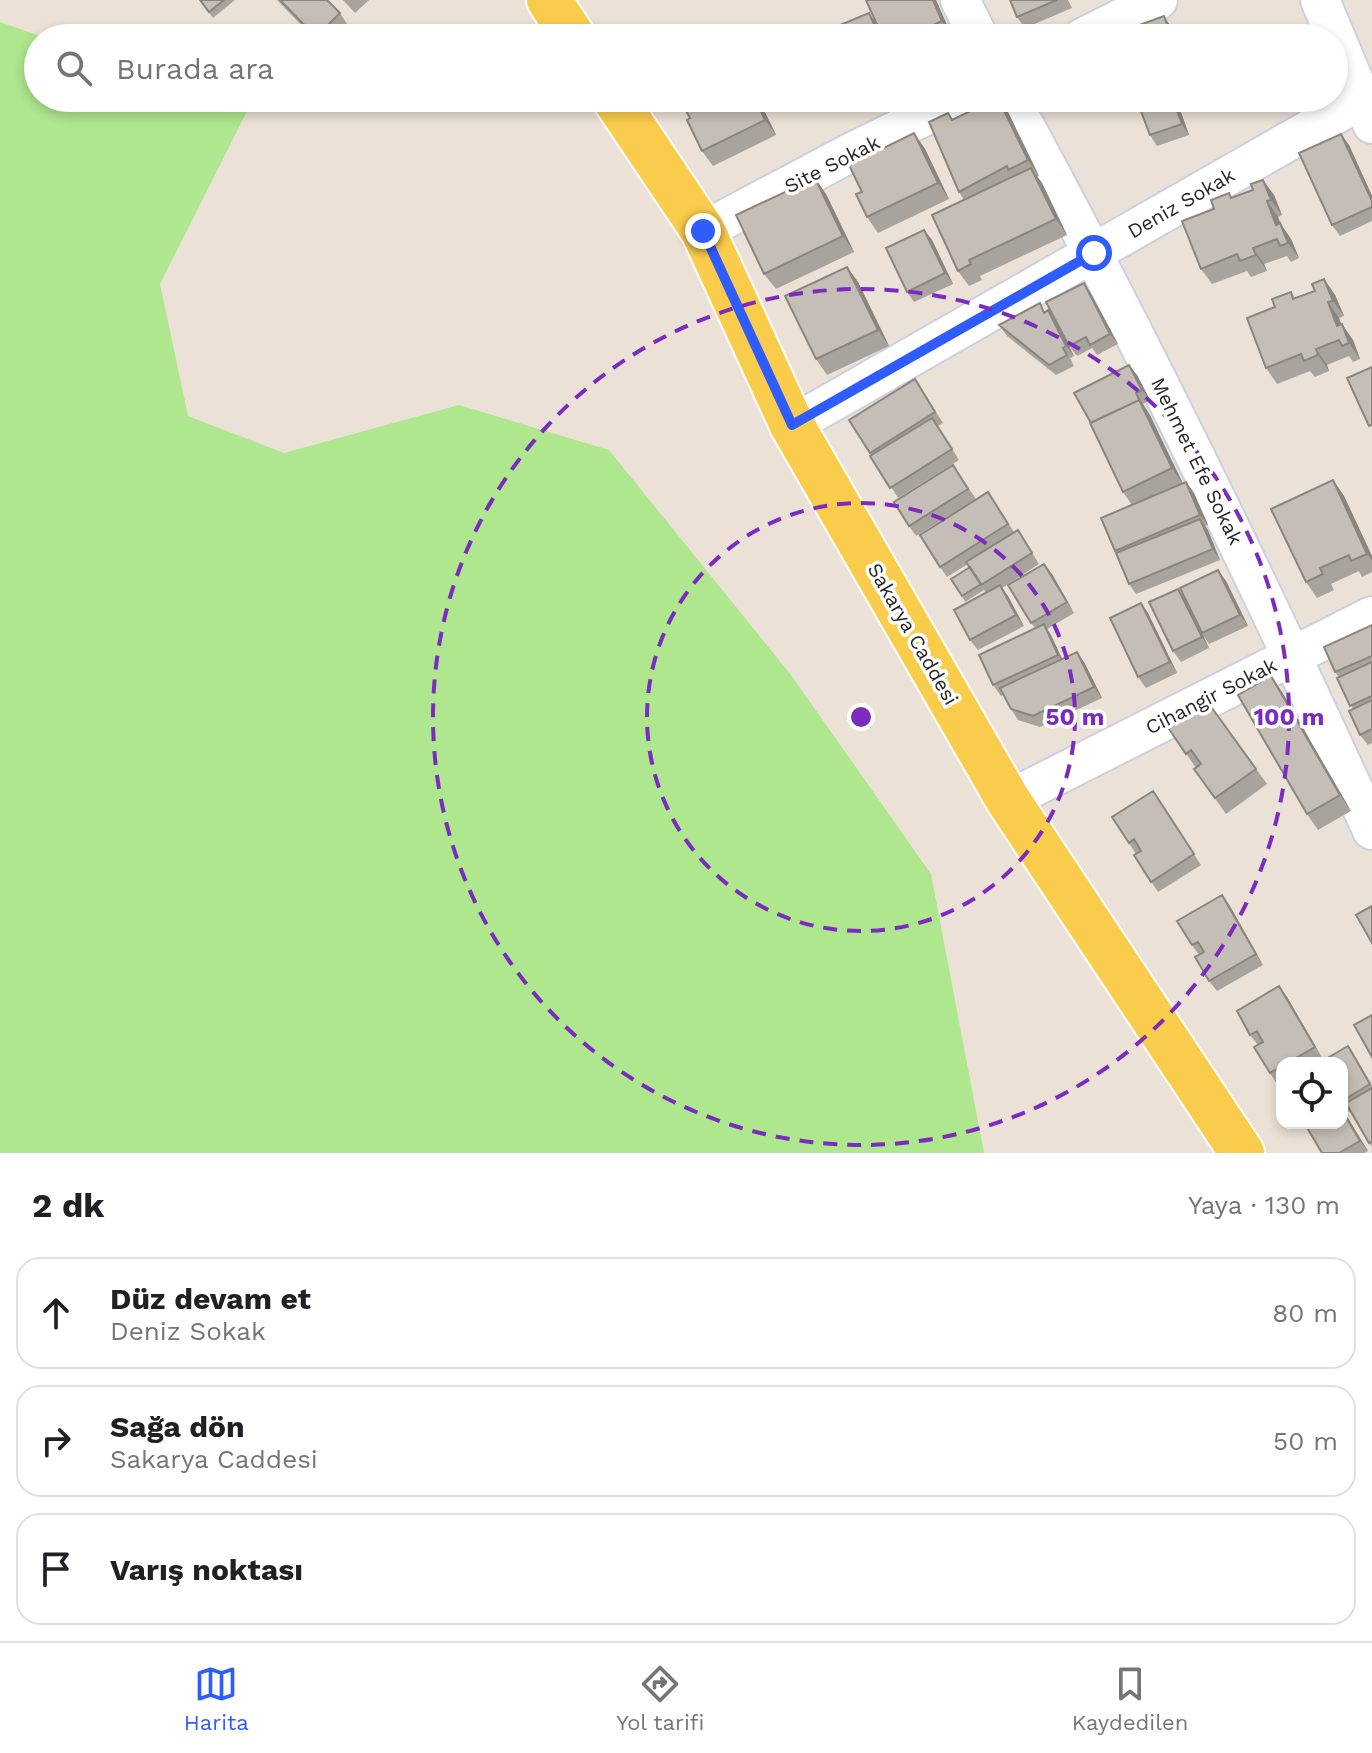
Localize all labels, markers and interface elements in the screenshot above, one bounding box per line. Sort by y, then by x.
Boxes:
search box [24,24,1348,112]
icon: search [52,46,96,90]
text: Burada ara [116,51,274,86]
street label: Site Sokak [780,130,884,198]
street label: Deniz Sokak [1123,163,1239,243]
route end [685,213,721,249]
route start [1076,235,1112,271]
street label: Mehmet Efe Sokak [1146,373,1248,549]
street label: Sakarya Caddesi [863,559,963,709]
street label: Cihangir Sokak [1141,653,1281,739]
centre of rings [847,703,875,731]
text: 50 m [1046,703,1104,731]
text: 100 m [1254,703,1324,731]
map controls [1276,1057,1348,1129]
button: locate [1276,1057,1348,1129]
text: 2 dk [32,1185,104,1225]
text: Yaya · 130 m [1188,1190,1340,1220]
text: Düz devam et [110,1281,311,1316]
icon: ahead [34,1291,78,1335]
text: 80 m [1272,1298,1338,1328]
text: Deniz Sokak [110,1316,266,1346]
text: Sağa dön [110,1409,245,1444]
icon: right [34,1419,78,1463]
text: 50 m [1273,1426,1338,1456]
text: Sakarya Caddesi [110,1444,318,1474]
icon: arrive [34,1547,78,1591]
text: Varış noktası [110,1552,303,1587]
tab: Harita [184,1662,249,1735]
tab: Yol tarifi [616,1662,704,1735]
tab: Kaydedilen [1072,1662,1188,1735]

